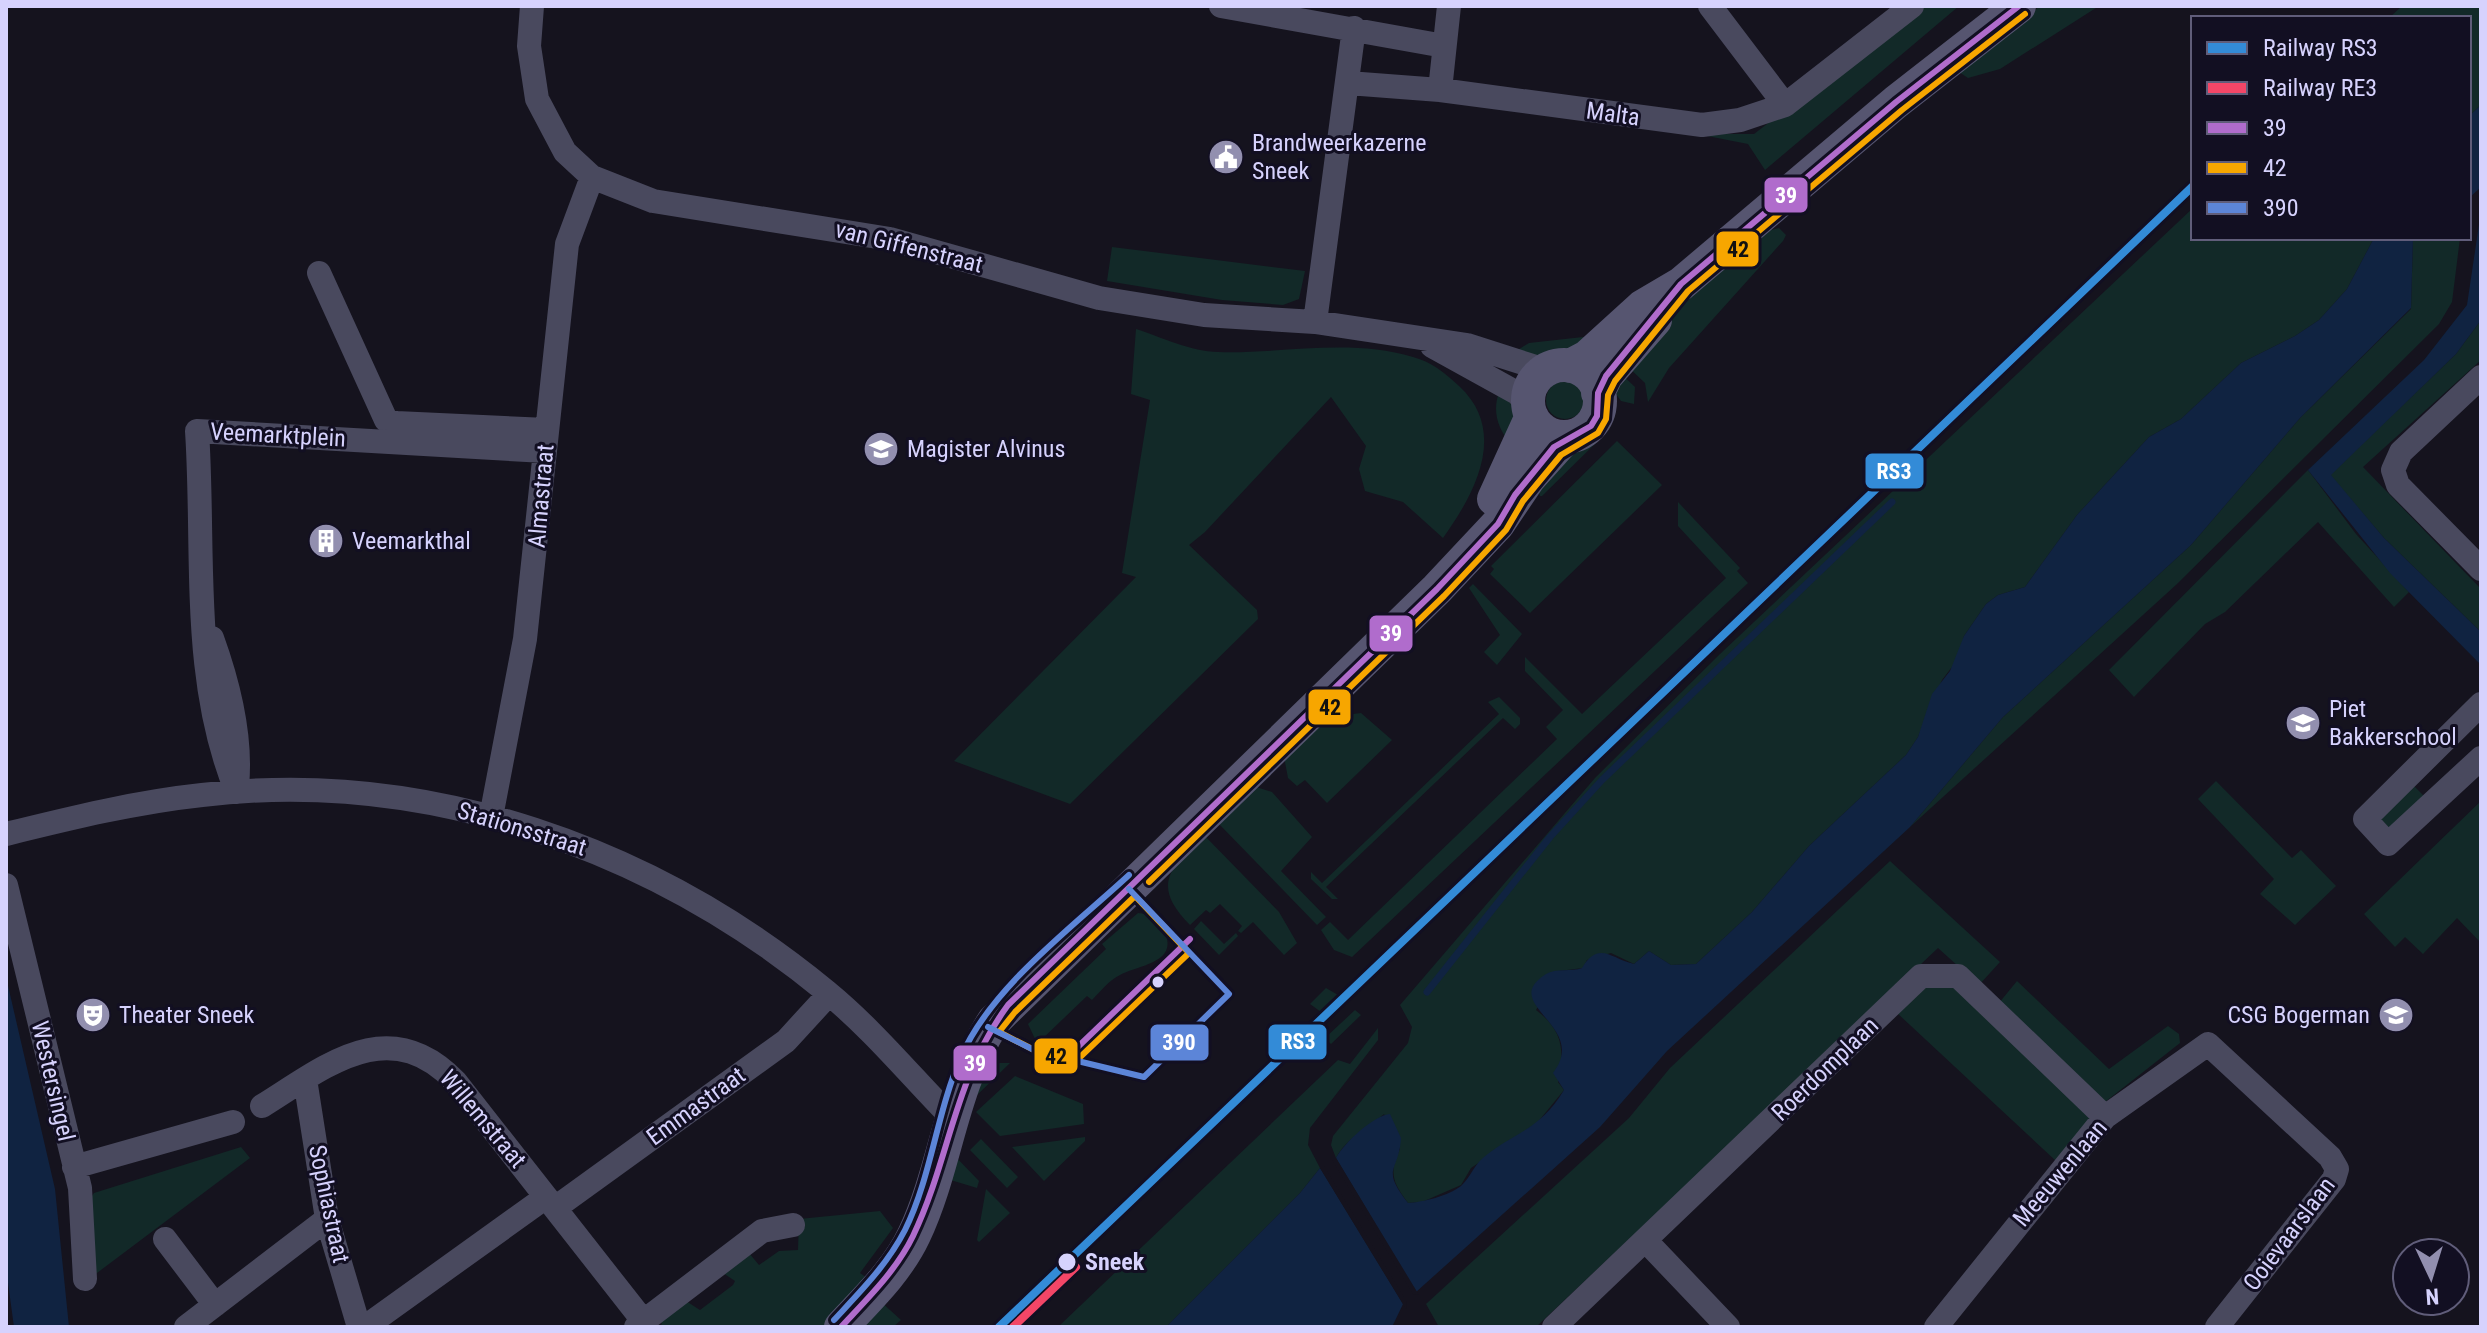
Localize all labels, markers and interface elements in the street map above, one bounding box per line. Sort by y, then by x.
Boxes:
legend [2191,16,2471,240]
text: Railway RS3 [2263,34,2378,62]
text: Railway RE3 [2263,74,2377,102]
street label: Malta [1584,96,1642,132]
text: 39 [2263,114,2287,142]
place label: Brandweerkazerne Sneek [1252,129,1426,185]
public building icon: Brandweerkazerne Sneek [1207,138,1245,176]
text: 42 [2263,154,2287,182]
line badge: 39 [1763,176,1809,214]
text: 39 [1775,183,1797,208]
text: 390 [2263,194,2299,222]
street label: van Giffenstraat [832,215,986,279]
line badge: 42 [1715,230,1760,268]
text: 42 [1727,237,1749,262]
street label: Veemarktplein [209,417,347,453]
school or university icon: Magister Alvinus [862,430,900,468]
place label: Magister Alvinus [907,435,1065,463]
street label: Almastraat [523,443,559,549]
line badge: RS3 [1864,452,1925,490]
text: RS3 [1876,459,1912,484]
building icon: Veemarkthal [307,522,345,560]
place label: Veemarkthal [352,527,471,555]
line badge: 39 [1368,614,1414,653]
text: 39 [1380,621,1402,646]
line badge: 42 [1307,688,1352,726]
text: 42 [1319,695,1341,720]
place label: Piet Bakkerschool [2329,695,2457,751]
school or university icon: Piet Bakkerschool [2284,704,2322,742]
street label: Stationsstraat [454,796,590,862]
unlabelled marker [1150,974,1166,990]
theatre icon: Theater Sneek [74,996,112,1034]
school or university icon: CSG Bogerman [2377,996,2415,1034]
place label: Theater Sneek [119,1001,255,1029]
place label: CSG Bogerman [2228,1001,2370,1029]
street label: Roerdomplaan [1766,1011,1884,1127]
street label: Westersingel [26,1018,80,1144]
line badge: 390 [1149,1023,1210,1062]
line badge: RS3 [1267,1023,1328,1061]
text: RS3 [1280,1029,1316,1054]
text: 390 [1162,1030,1196,1055]
line badge: 42 [1033,1037,1079,1075]
line badge: 39 [952,1044,998,1082]
text: 42 [1045,1044,1067,1069]
text: 39 [964,1051,986,1076]
street label: Emmastraat [641,1061,751,1151]
street label: Willemstraat [434,1064,532,1174]
street label: Meeuwenlaan [2007,1114,2113,1232]
street label: Sophiastraat [303,1142,355,1266]
street label: Ooievaarslaan [2237,1172,2341,1296]
north arrow [2391,1237,2471,1317]
place label: Sneek [1085,1248,1145,1276]
marker: Sneek [1056,1251,1078,1273]
text: N [2425,1284,2440,1309]

